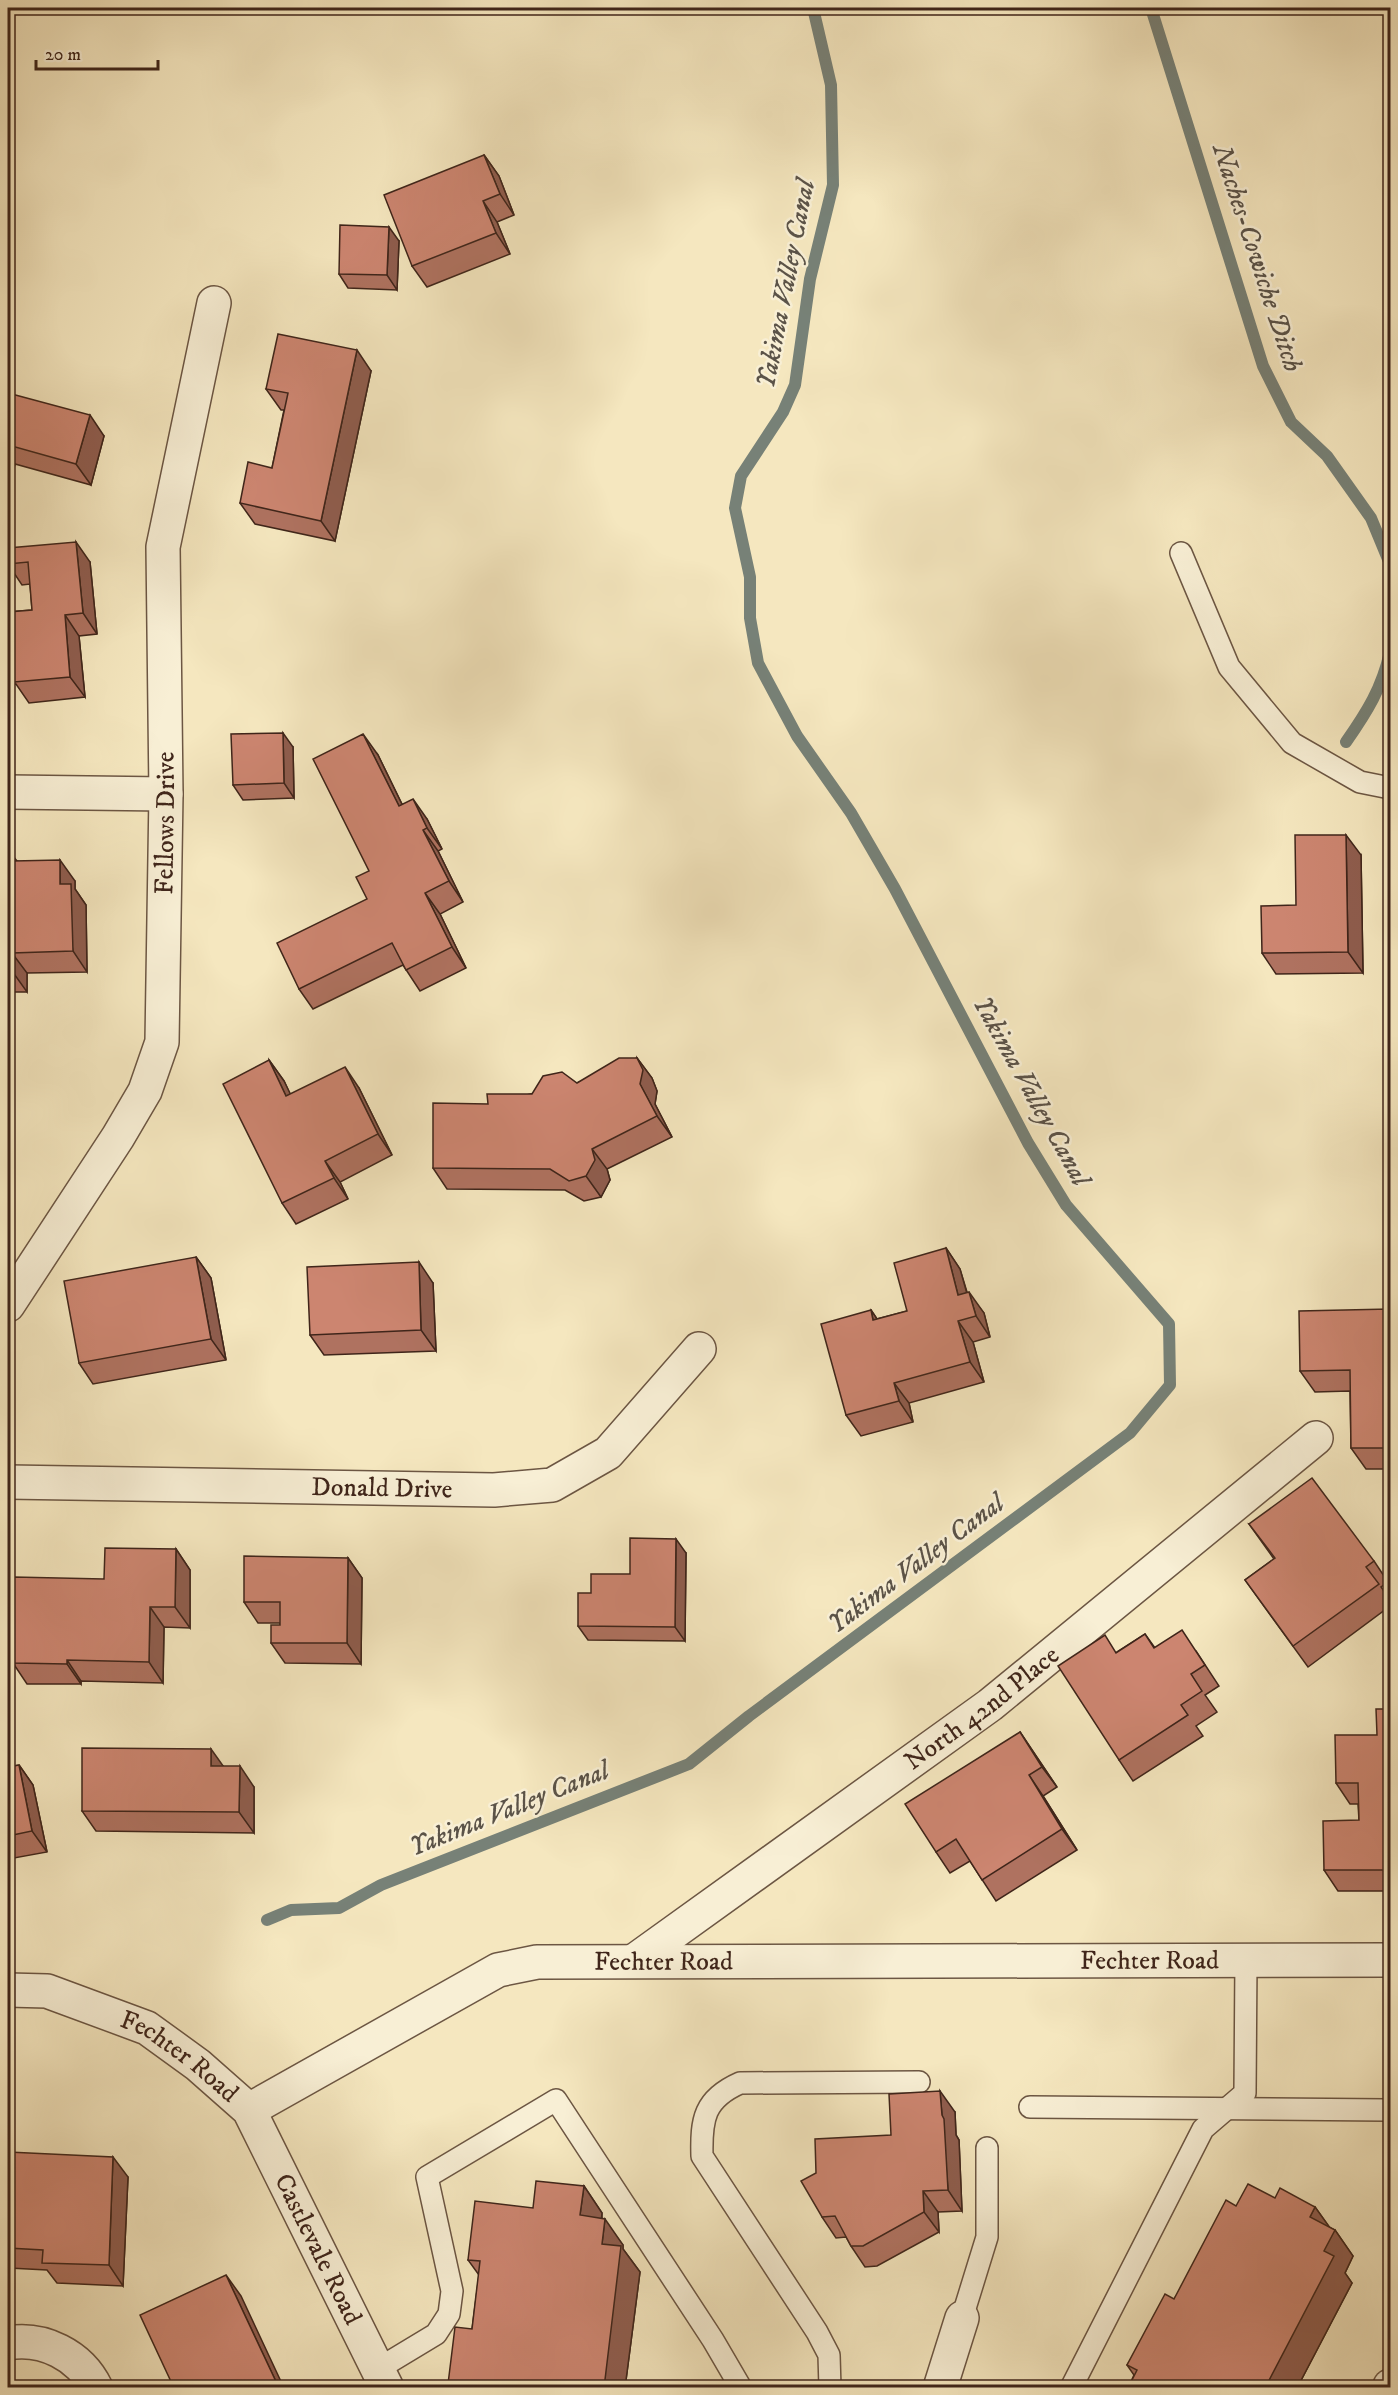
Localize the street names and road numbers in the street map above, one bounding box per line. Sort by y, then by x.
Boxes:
street label: Fellows Drive [148,751,183,895]
street label: Donald Drive [311,1470,453,1506]
street label: North 42nd Place [898,1639,1066,1778]
street label: Fechter Road [1080,1944,1219,1977]
street label: Fechter Road [594,1945,733,1978]
street label: Fechter Road [116,2003,246,2110]
street label: Castlevale Road [267,2168,369,2330]

